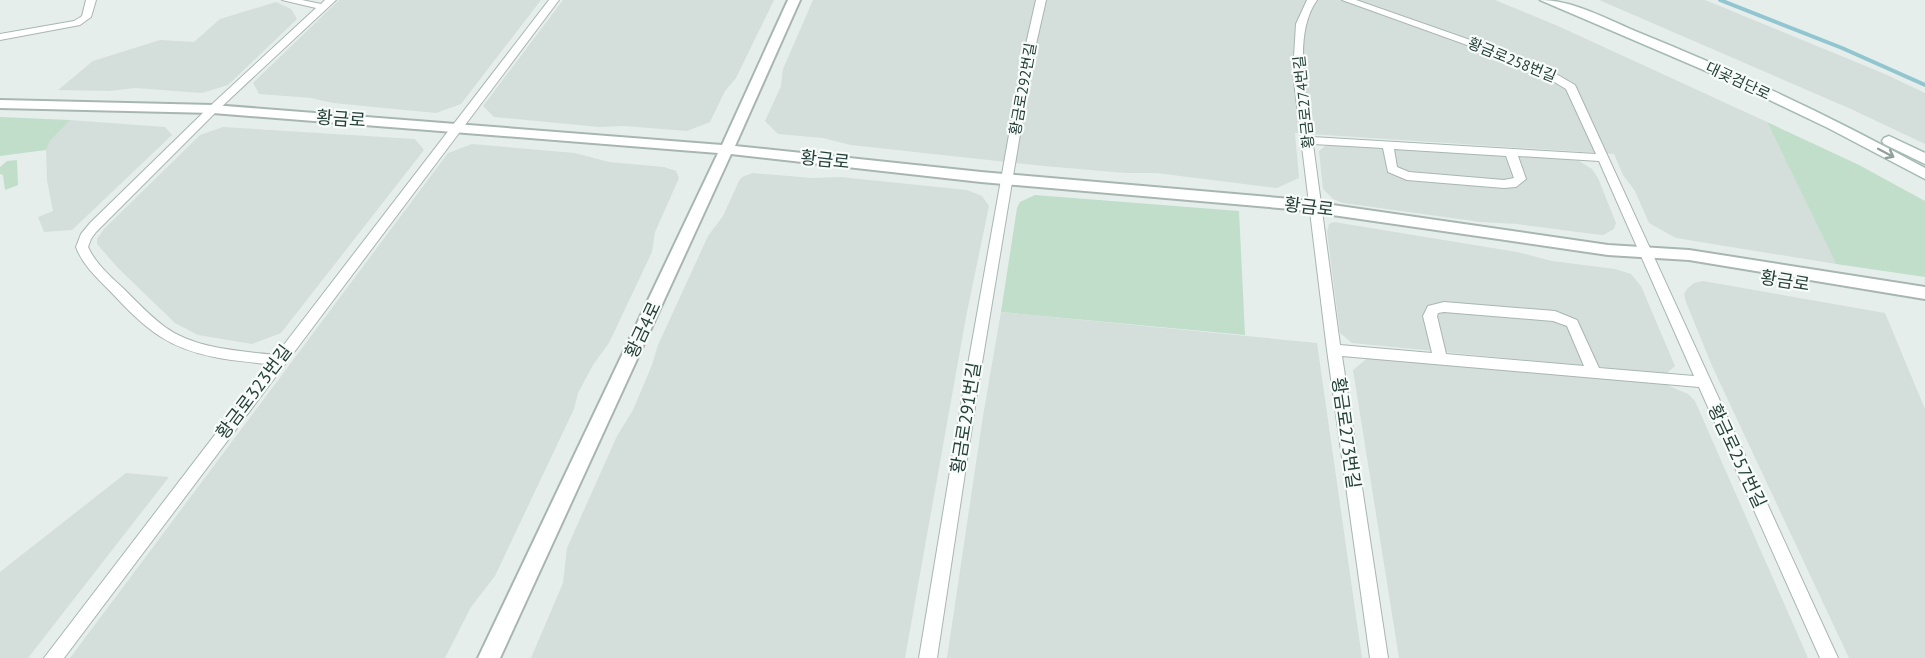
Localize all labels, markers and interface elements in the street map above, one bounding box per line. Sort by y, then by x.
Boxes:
street label: 황금로258번길 [1465,33,1559,86]
street label: 황금로292번길 [1005,41,1040,137]
street label: 황금로274번길 [1289,55,1318,150]
street label: 대곶검단로 [1703,57,1774,104]
street label: 황금로 [315,105,367,132]
street label: 황금로 [799,145,851,174]
one-way arrow [1877,148,1895,159]
street label: 황금로 [1283,192,1335,221]
street label: 황금로 [1759,265,1811,296]
street label: 황금4로 [620,298,666,362]
street label: 황금로323번길 [211,340,297,443]
street label: 황금로291번길 [945,361,986,475]
street label: 황금로273번길 [1327,376,1366,490]
street label: 황금로257번길 [1703,400,1772,512]

